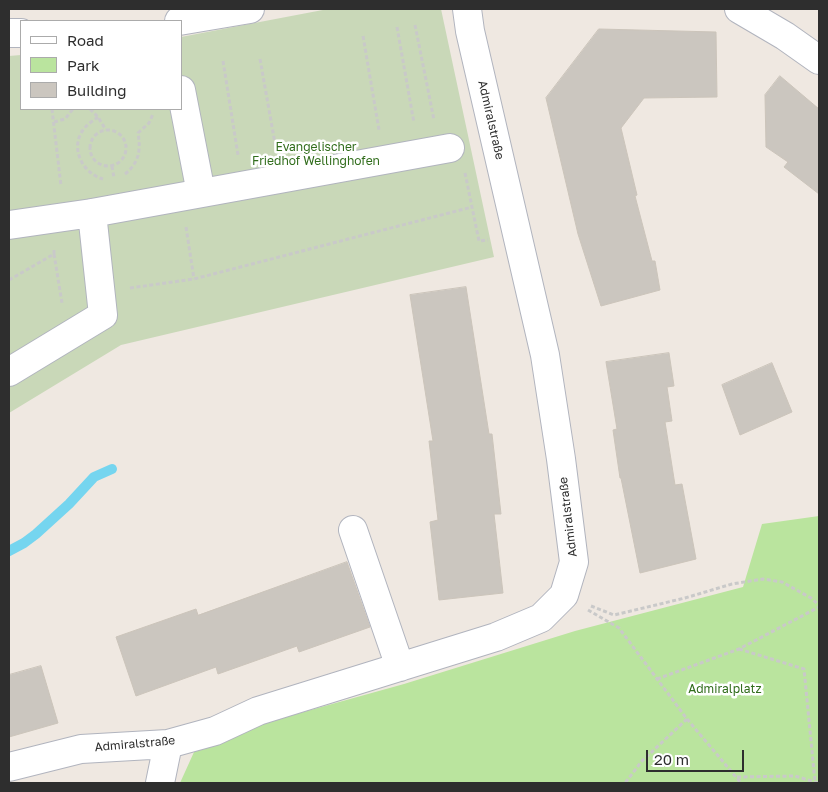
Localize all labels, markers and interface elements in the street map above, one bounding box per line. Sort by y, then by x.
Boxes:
legend [20,20,182,110]
text: Road [67,31,104,49]
text: Park [67,56,99,74]
street label: Admiralstraße [475,79,507,161]
text: Building [67,81,127,99]
park label: Evangelischer Friedhof Wellinghofen [252,140,380,168]
street label: Admiralstraße [556,476,580,558]
park label: Admiralplatz [688,682,762,696]
street label: Admiralstraße [94,733,176,755]
scale bar [648,740,746,772]
text: 20 m [654,750,689,768]

